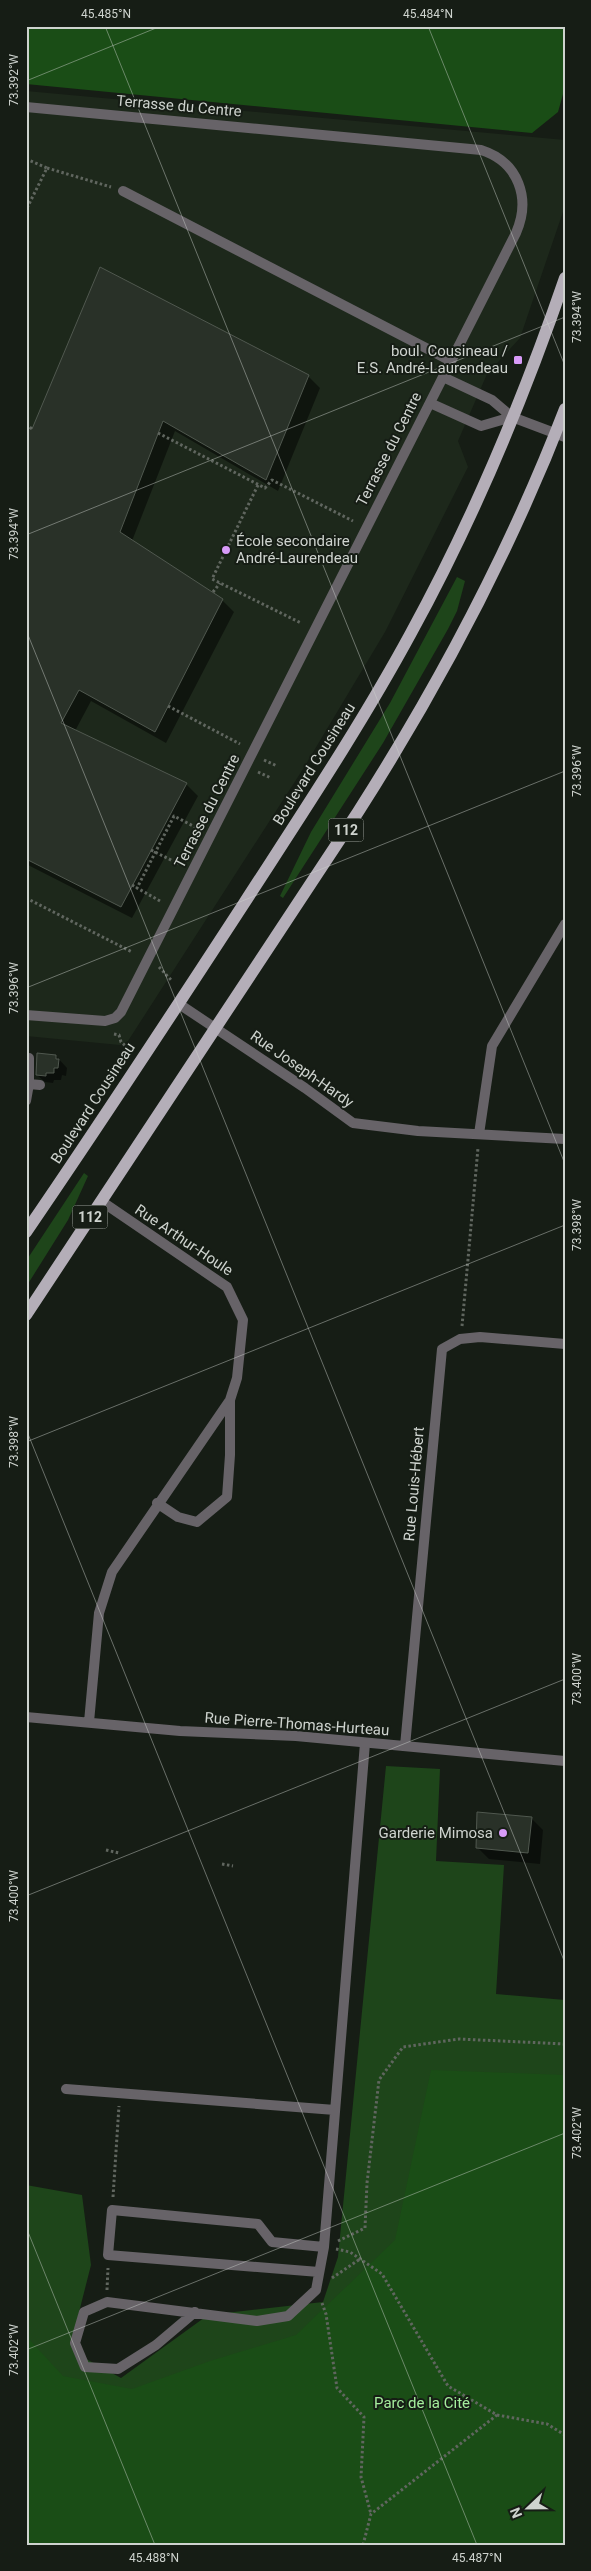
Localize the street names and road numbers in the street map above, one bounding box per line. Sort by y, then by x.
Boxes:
street label: Terrasse du Centre [116,92,242,120]
street label: Terrasse du Centre [352,389,426,509]
street label: Boulevard Cousineau [269,700,359,828]
street label: Terrasse du Centre [170,751,244,871]
road number: 112 [328,818,364,842]
street label: Rue Joseph-Hardy [247,1027,357,1111]
street label: Boulevard Cousineau [47,1039,139,1167]
street label: Rue Arthur-Houle [132,1201,236,1279]
road number: 112 [72,1206,108,1228]
street label: Rue Louis-Hébert [400,1426,428,1542]
street label: Rue Pierre-Thomas-Hurteau [204,1709,390,1739]

